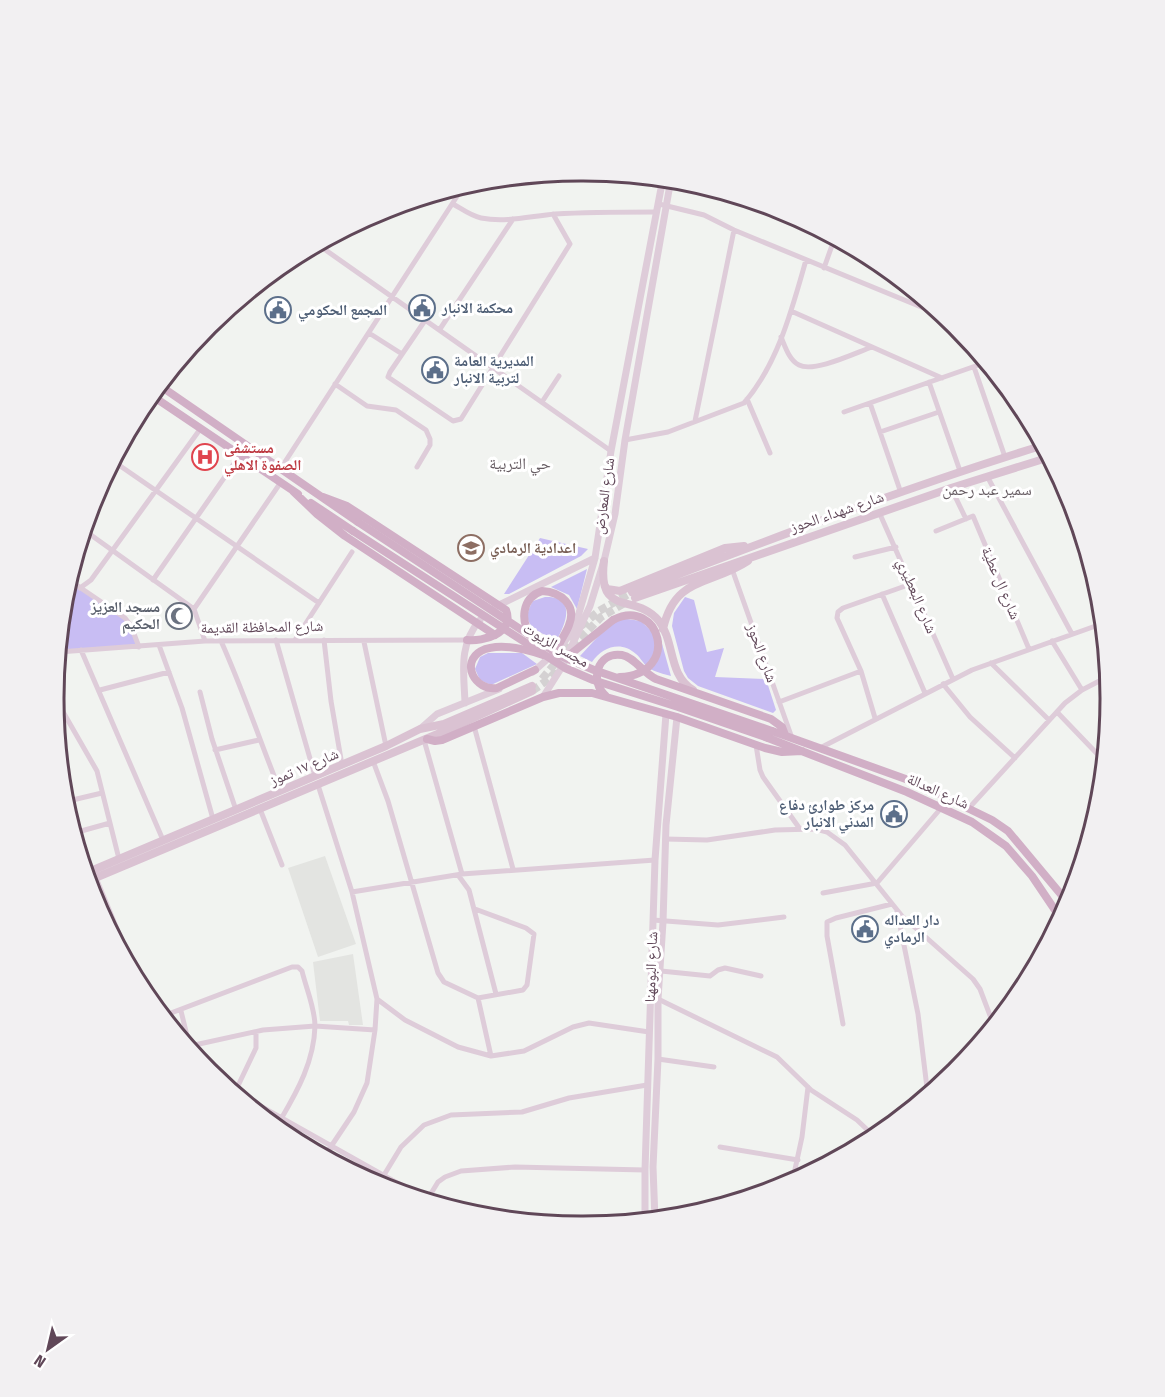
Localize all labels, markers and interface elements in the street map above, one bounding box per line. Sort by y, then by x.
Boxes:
public building icon: محكمة الانبار [407,293,437,323]
public building icon: المجمع الحكومي [263,295,293,325]
place label: محكمة الانبار [441,299,513,317]
place label: المجمع الحكومي [298,301,387,322]
place label: المديرية العامة لتربية الانبار [453,352,534,387]
public building icon: المديرية العامة لتربية الانبار [420,355,450,385]
place label: مستشفى الصفوة الاهلي [224,439,301,477]
hospital icon: مستشفى الصفوة الاهلي [190,442,220,472]
district label: حي التربية [489,454,551,476]
street label: شارع المعارض [590,456,619,536]
district label: سمير عبد رحمن [942,480,1032,500]
street label: شارع شهداء الحوز [787,488,887,538]
school or university icon: اعدادية الرمادي [456,533,486,563]
place label: اعدادية الرمادي [490,539,576,560]
street label: شارع ال عطية [977,544,1024,623]
street label: شارع البعطيري [891,556,941,637]
place label: مسجد العزيز الحكيم [90,598,160,634]
mosque icon: مسجد العزيز الحكيم [164,601,194,631]
street label: شارع المحافظة القديمة [201,617,324,638]
street label: مجسر الزيوت [520,619,592,671]
street label: شارع الحوز [742,620,781,685]
street label: شارع ١٧ تموز [266,744,342,791]
street label: شارع العدالة [904,769,972,814]
place label: مركز طوارئ دفاع المدني الانبار [779,796,874,834]
public building icon: مركز طوارئ دفاع المدني الانبار [879,799,909,829]
place label: دار العداله الرمادي [884,911,940,949]
public building icon: دار العداله الرمادي [850,914,880,944]
street label: شارع البومهنا [641,931,662,1003]
north arrow [18,1319,78,1379]
text: N [31,1350,49,1372]

